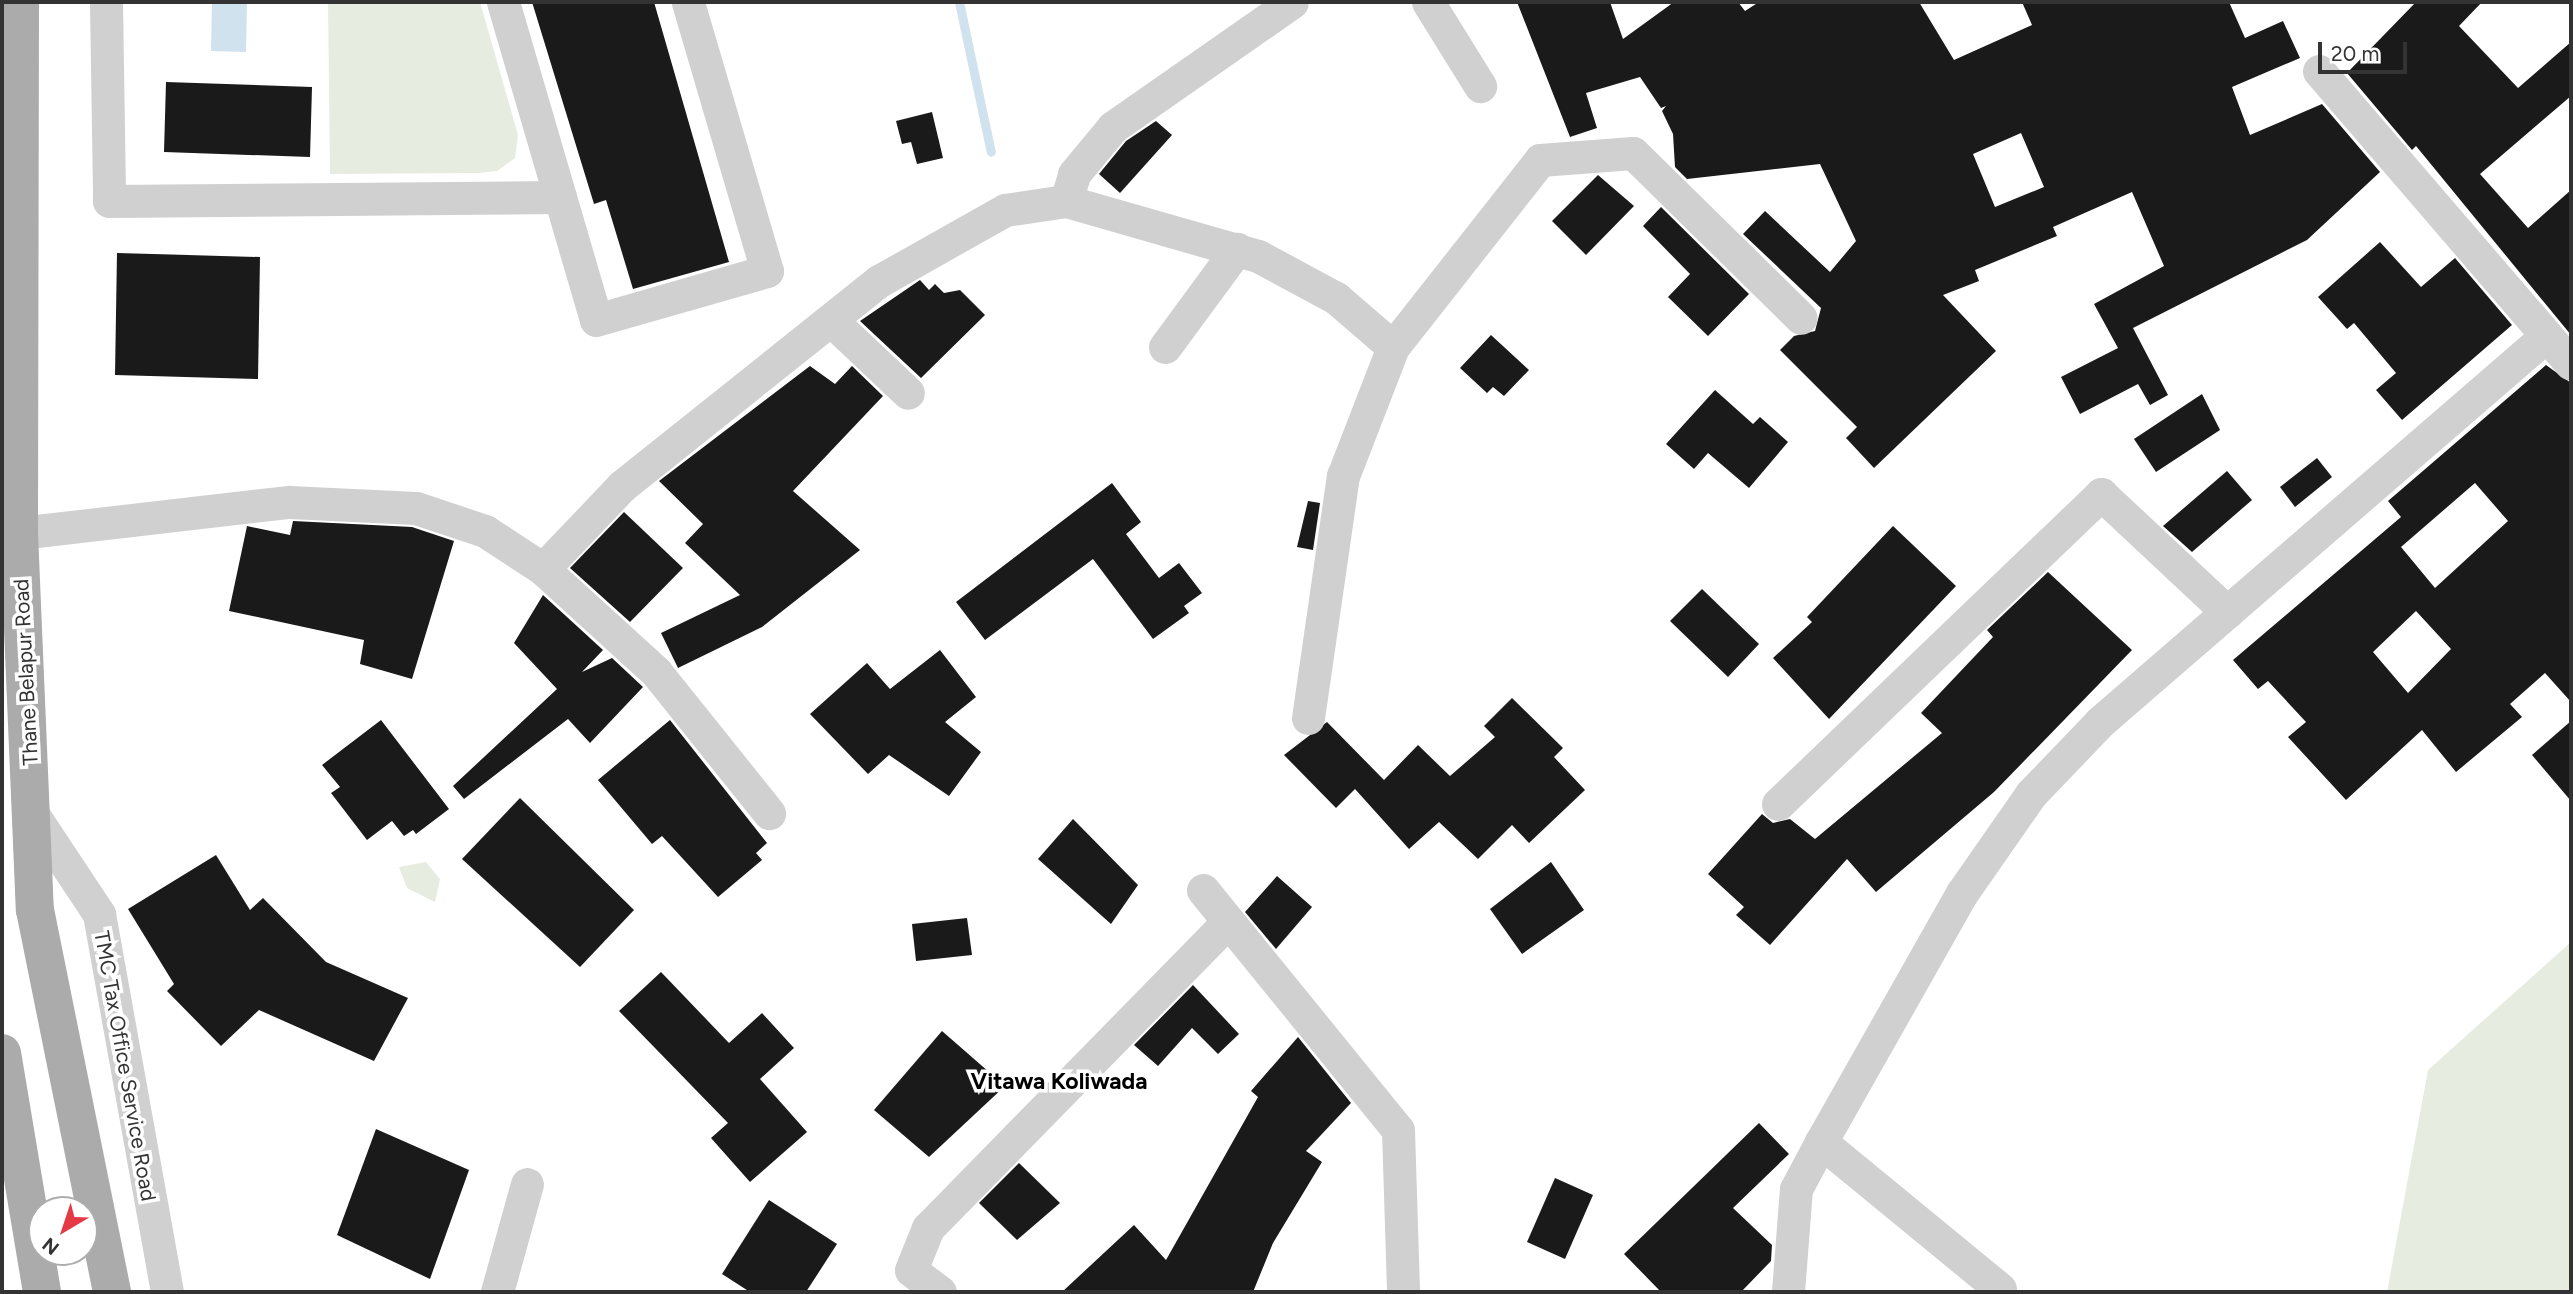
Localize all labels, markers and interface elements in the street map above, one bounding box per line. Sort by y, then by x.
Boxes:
scale bar [2321,28,2410,72]
text: 20 m [2331,41,2379,66]
street label: Thane Belapur Road [9,578,43,766]
street label: TMC Tax Office Service Road [89,929,161,1203]
district label: Vitawa Koliwada [971,1067,1147,1095]
north arrow [28,1196,98,1266]
text: N [38,1233,64,1260]

